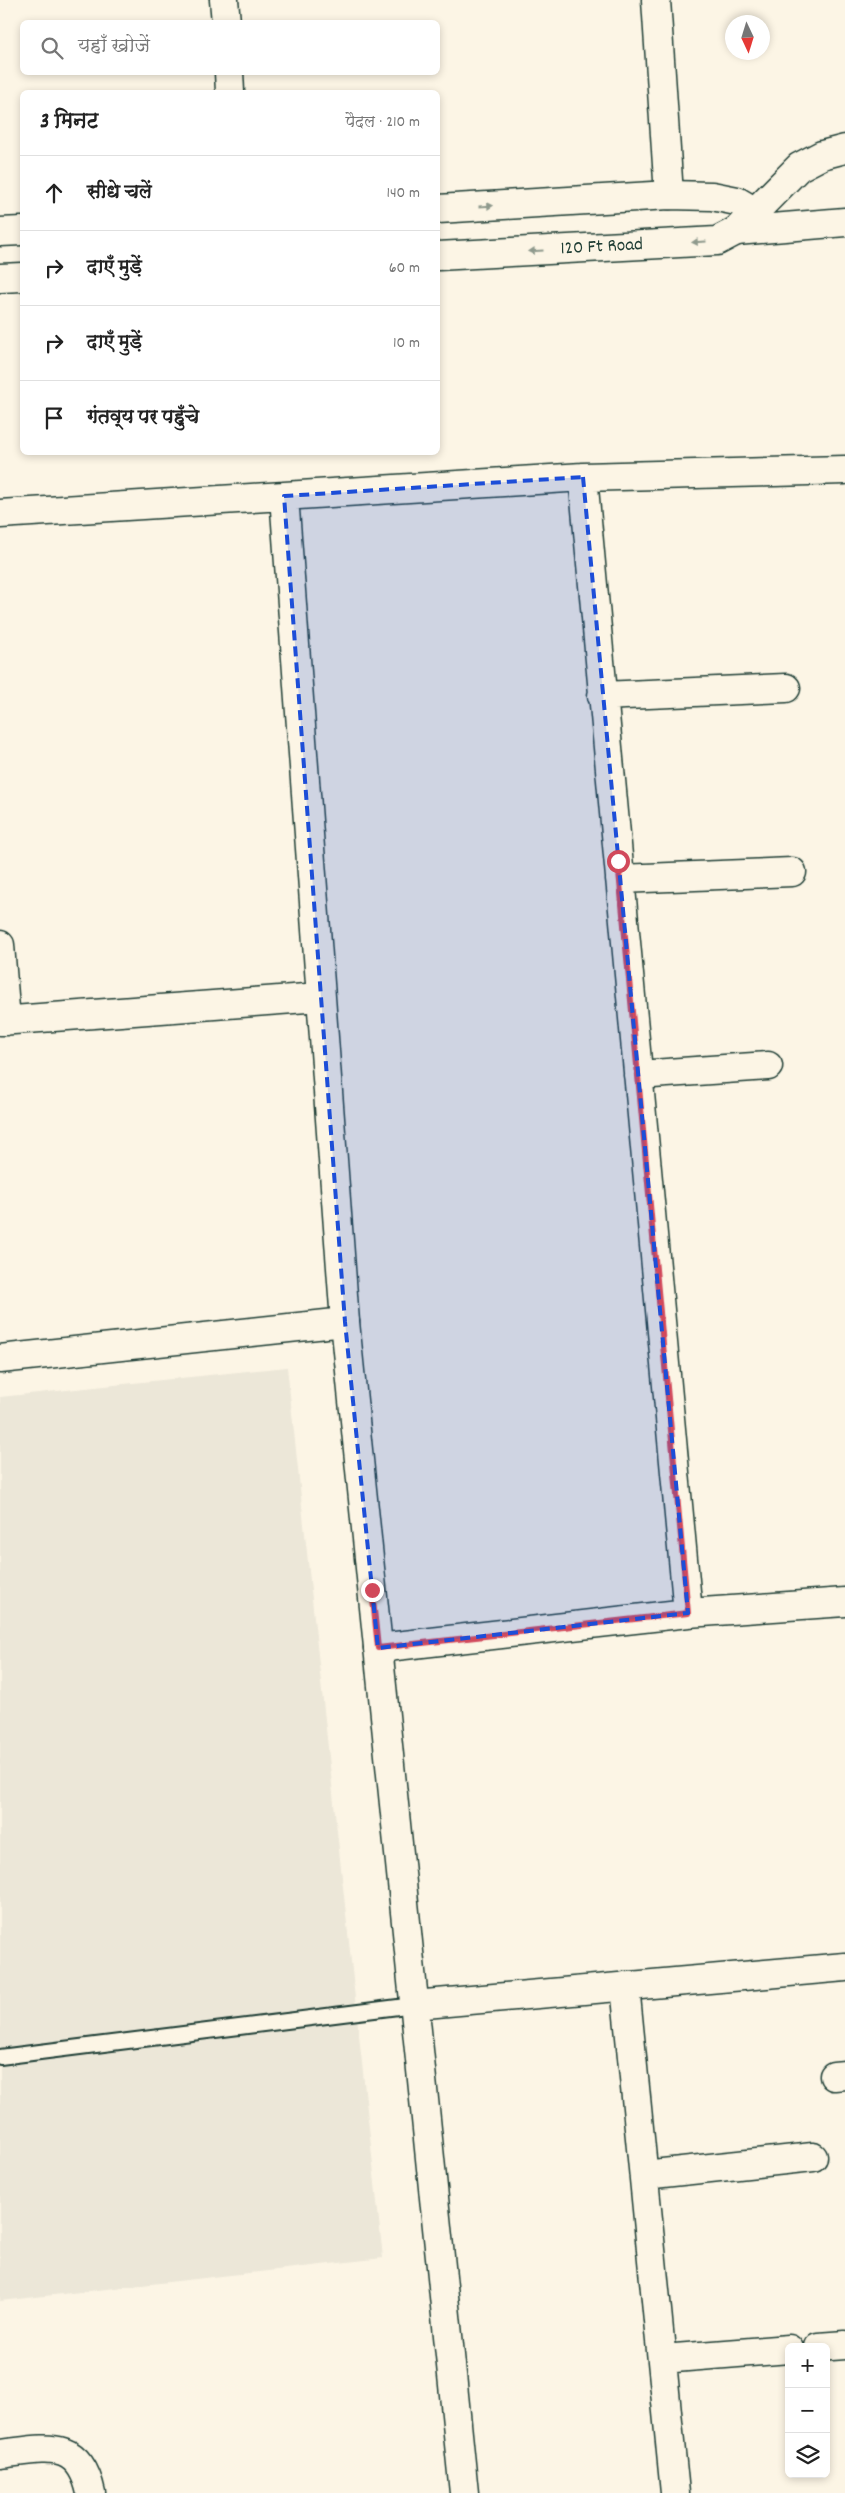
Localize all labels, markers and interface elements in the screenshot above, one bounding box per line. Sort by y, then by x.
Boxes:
north arrow [725,15,770,60]
search box [20,20,440,75]
icon: search [38,34,66,62]
text: यहाँ खोजें [78,34,150,61]
text: 3 मिनट [40,108,98,138]
text: पैदल · 210 m [345,111,420,134]
icon: ahead [40,179,68,207]
text: सीधे चलें [87,180,152,207]
text: 140 m [386,182,420,205]
one-way arrow [478,202,494,210]
street label: 120 Ft Road [560,231,644,263]
one-way arrow [690,239,706,247]
one-way arrow [528,247,544,255]
icon: right [40,254,68,282]
text: दाएँ मुड़ें [87,255,142,282]
text: 60 m [389,257,420,280]
icon: right [40,329,68,357]
text: दाएँ मुड़ें [87,330,142,357]
text: 10 m [393,332,420,355]
icon: arrive [40,404,68,432]
text: गंतव्य पर पहुँचे [87,405,199,432]
route start [607,850,630,873]
route end [361,1579,384,1602]
map controls [785,2343,830,2478]
button: + [785,2343,830,2388]
button: − [785,2388,830,2433]
button: layers [785,2433,830,2478]

